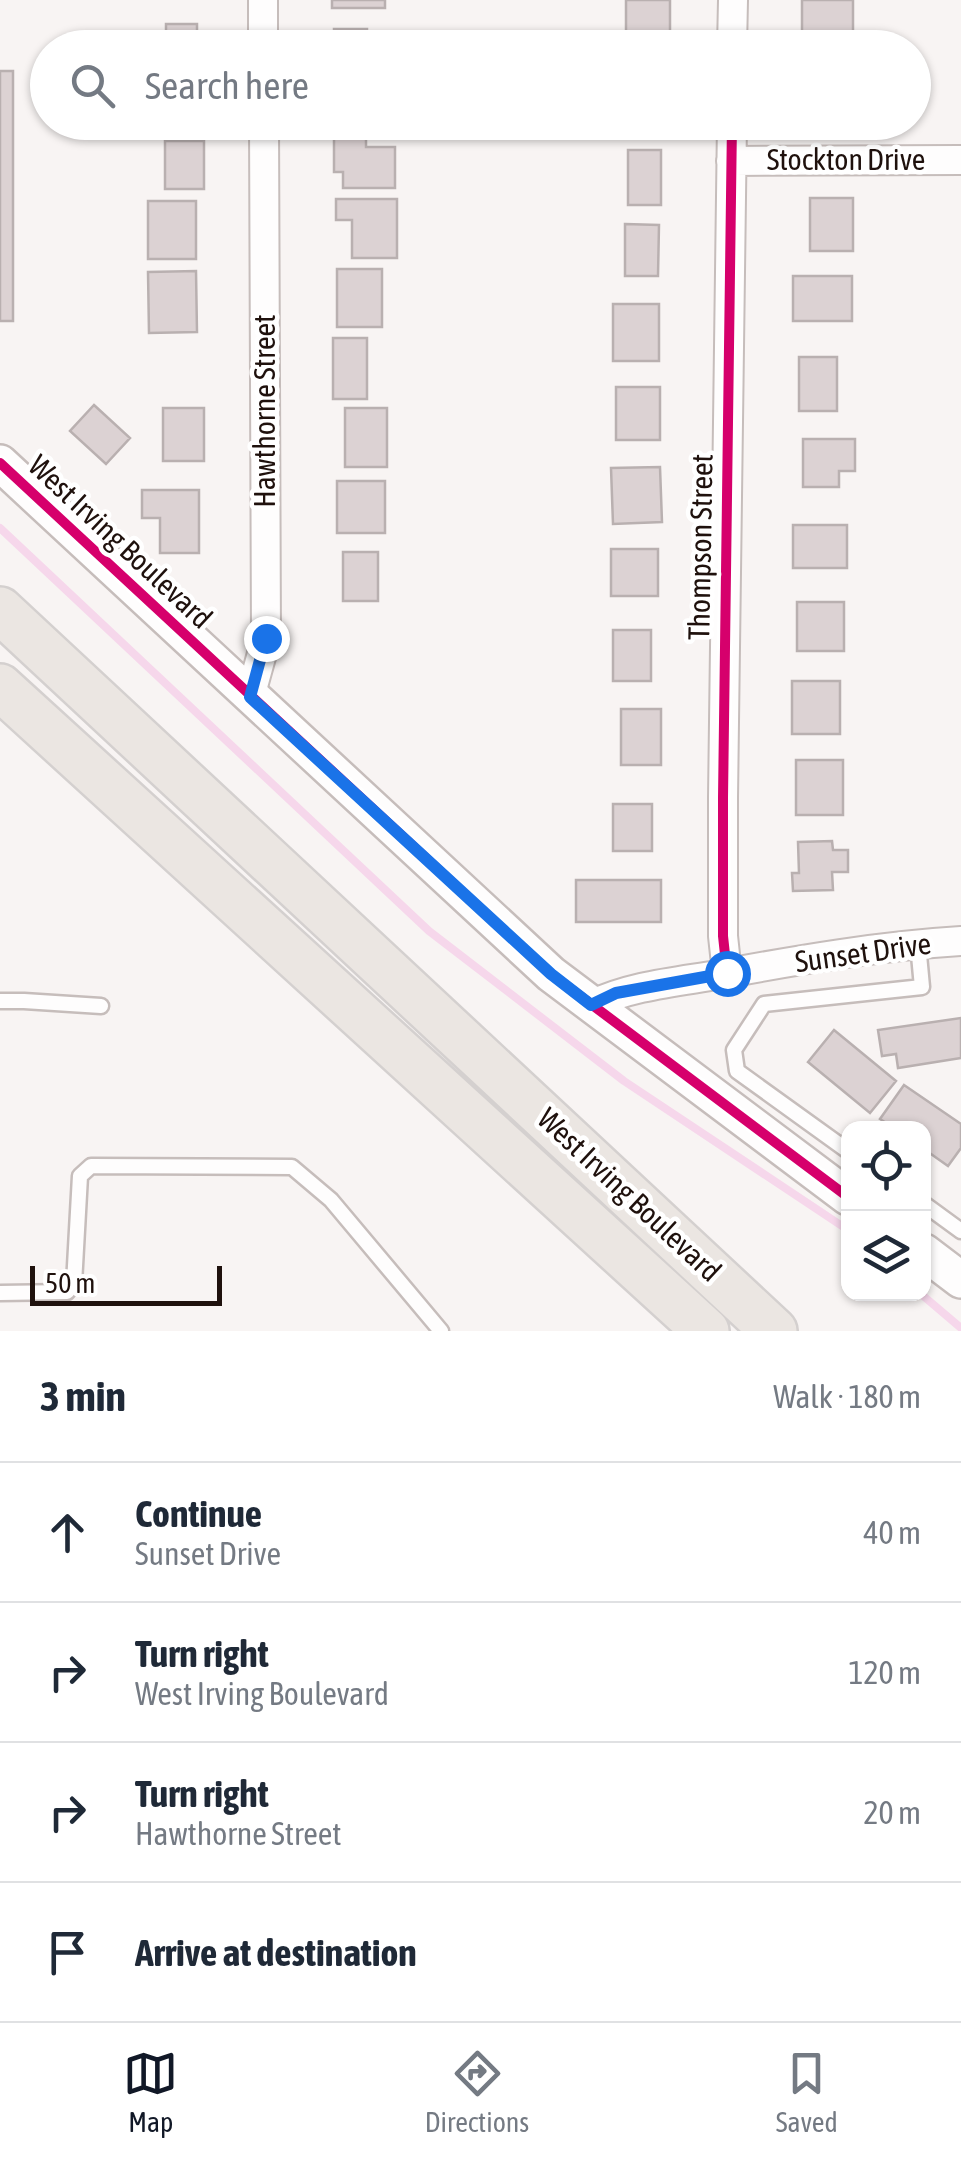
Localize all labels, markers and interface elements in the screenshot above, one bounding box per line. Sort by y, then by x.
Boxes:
search box [30,30,931,140]
icon: search [65,58,120,113]
text: Search here [145,64,309,107]
street label: Stockton Drive [767,142,925,176]
street label: Hawthorne Street [247,314,281,508]
street label: West Irving Boulevard [22,448,219,635]
street label: Thompson Street [681,454,719,640]
route end [244,616,290,662]
street label: Sunset Drive [793,926,933,978]
route start [705,951,751,997]
street label: West Irving Boulevard [531,1101,728,1288]
map controls [841,1121,931,1301]
button: locate [841,1121,931,1211]
button: layers [841,1211,931,1301]
scale bar [30,1261,222,1306]
text: 50 m [45,1267,95,1299]
text: 3 min [40,1372,126,1420]
text: Walk · 180 m [773,1378,921,1415]
text: Continue [135,1492,262,1535]
icon: ahead [40,1505,95,1560]
text: 40 m [863,1514,921,1551]
text: Sunset Drive [135,1535,281,1572]
text: Turn right [135,1632,269,1675]
icon: right [40,1645,95,1700]
text: 120 m [848,1654,921,1691]
text: West Irving Boulevard [135,1675,389,1712]
text: Turn right [135,1772,269,1815]
icon: right [40,1785,95,1840]
text: 20 m [863,1794,921,1831]
text: Hawthorne Street [135,1815,341,1852]
icon: arrive [40,1925,95,1980]
text: Arrive at destination [135,1931,417,1974]
tab: Map [123,2046,178,2138]
tab: Directions [425,2046,529,2138]
tab: Saved [776,2046,838,2138]

